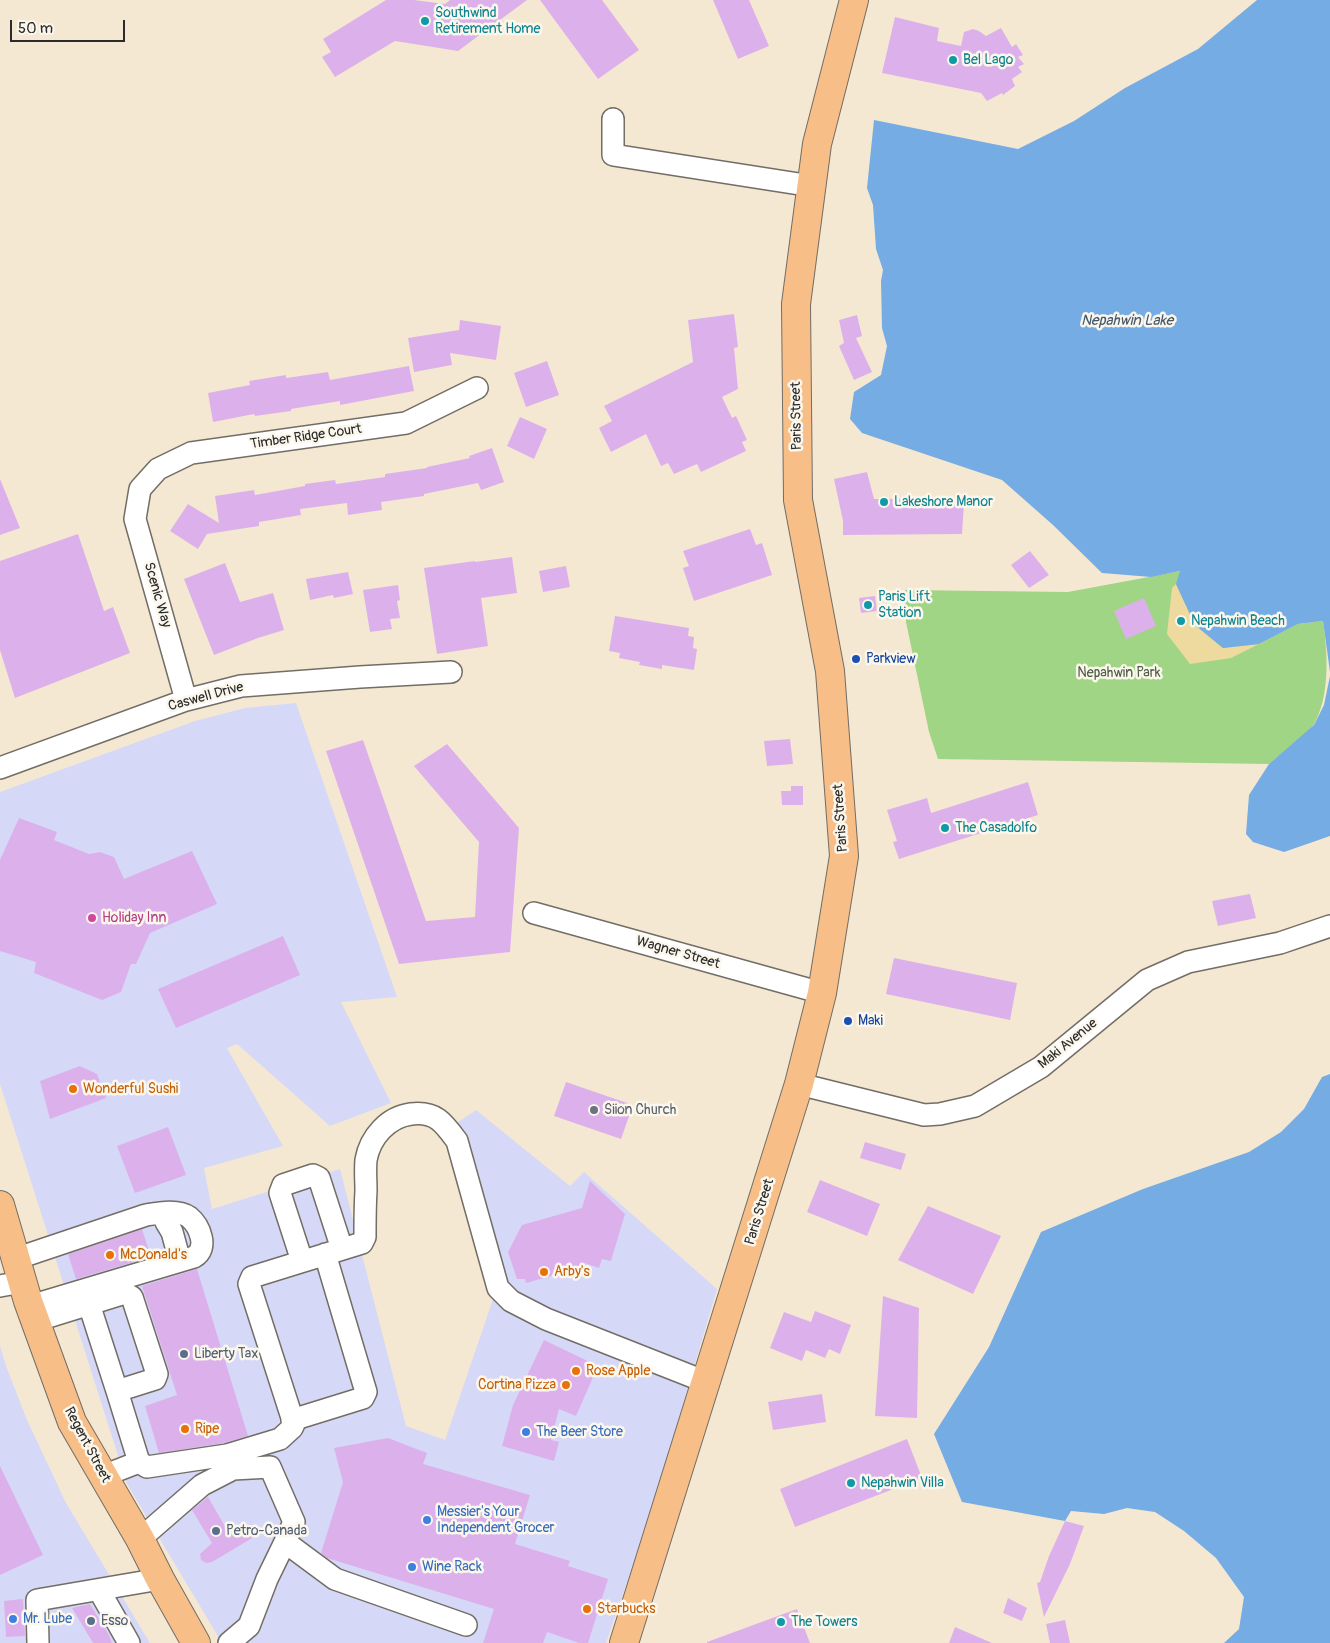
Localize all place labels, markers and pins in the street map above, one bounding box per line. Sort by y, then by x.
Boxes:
place label: Southwind Retirement Home [435,5,540,38]
marker: Southwind Retirement Home [419,15,431,27]
place label: Bel Lago [963,52,1013,68]
marker: Bel Lago [947,54,959,66]
place label: Lakeshore Manor [894,494,993,510]
marker: Lakeshore Manor [878,496,890,508]
place label: Paris Lift Station [878,589,930,622]
marker: Paris Lift Station [862,599,874,611]
place label: Nepahwin Beach [1191,613,1285,629]
marker: Nepahwin Beach [1175,615,1187,627]
place label: Parkview [866,651,916,667]
marker: Parkview [850,653,862,665]
place label: The Casadolfo [955,820,1037,836]
marker: The Casadolfo [939,822,951,834]
place label: Holiday Inn [102,910,166,926]
marker: Holiday Inn [86,912,98,924]
place label: Maki [858,1013,883,1029]
marker: Maki [842,1015,854,1027]
place label: Wonderful Sushi [83,1081,178,1097]
marker: Wonderful Sushi [67,1083,79,1095]
place label: Siion Church [604,1102,676,1118]
marker: Siion Church [588,1104,600,1116]
place label: McDonald's [120,1247,187,1263]
marker: McDonald's [104,1249,116,1261]
place label: Arby's [554,1264,590,1280]
marker: Arby's [538,1266,550,1278]
place label: Liberty Tax [194,1346,258,1362]
marker: Liberty Tax [178,1348,190,1360]
place label: Rose Apple [586,1363,650,1379]
marker: Rose Apple [570,1365,582,1377]
place label: Cortina Pizza [478,1377,556,1393]
marker: Cortina Pizza [560,1379,572,1391]
place label: Ripe [195,1421,219,1437]
marker: Ripe [179,1423,191,1435]
place label: The Beer Store [536,1424,623,1440]
marker: The Beer Store [520,1426,532,1438]
place label: Nepahwin Villa [861,1475,944,1491]
marker: Nepahwin Villa [845,1477,857,1489]
place label: Messier's Your Independent Grocer [437,1504,555,1536]
marker: Messier's Your Independent Grocer [421,1514,433,1526]
place label: Petro-Canada [226,1523,307,1539]
marker: Petro-Canada [210,1525,222,1537]
place label: Wine Rack [422,1559,482,1575]
marker: Wine Rack [406,1561,418,1573]
place label: Starbucks [597,1601,655,1617]
marker: Starbucks [581,1603,593,1615]
place label: Mr. Lube [23,1611,72,1627]
marker: Mr. Lube [7,1613,19,1625]
place label: Esso [101,1613,128,1629]
place label: The Towers [791,1614,857,1630]
marker: Esso [85,1615,97,1627]
marker: The Towers [775,1616,787,1628]

